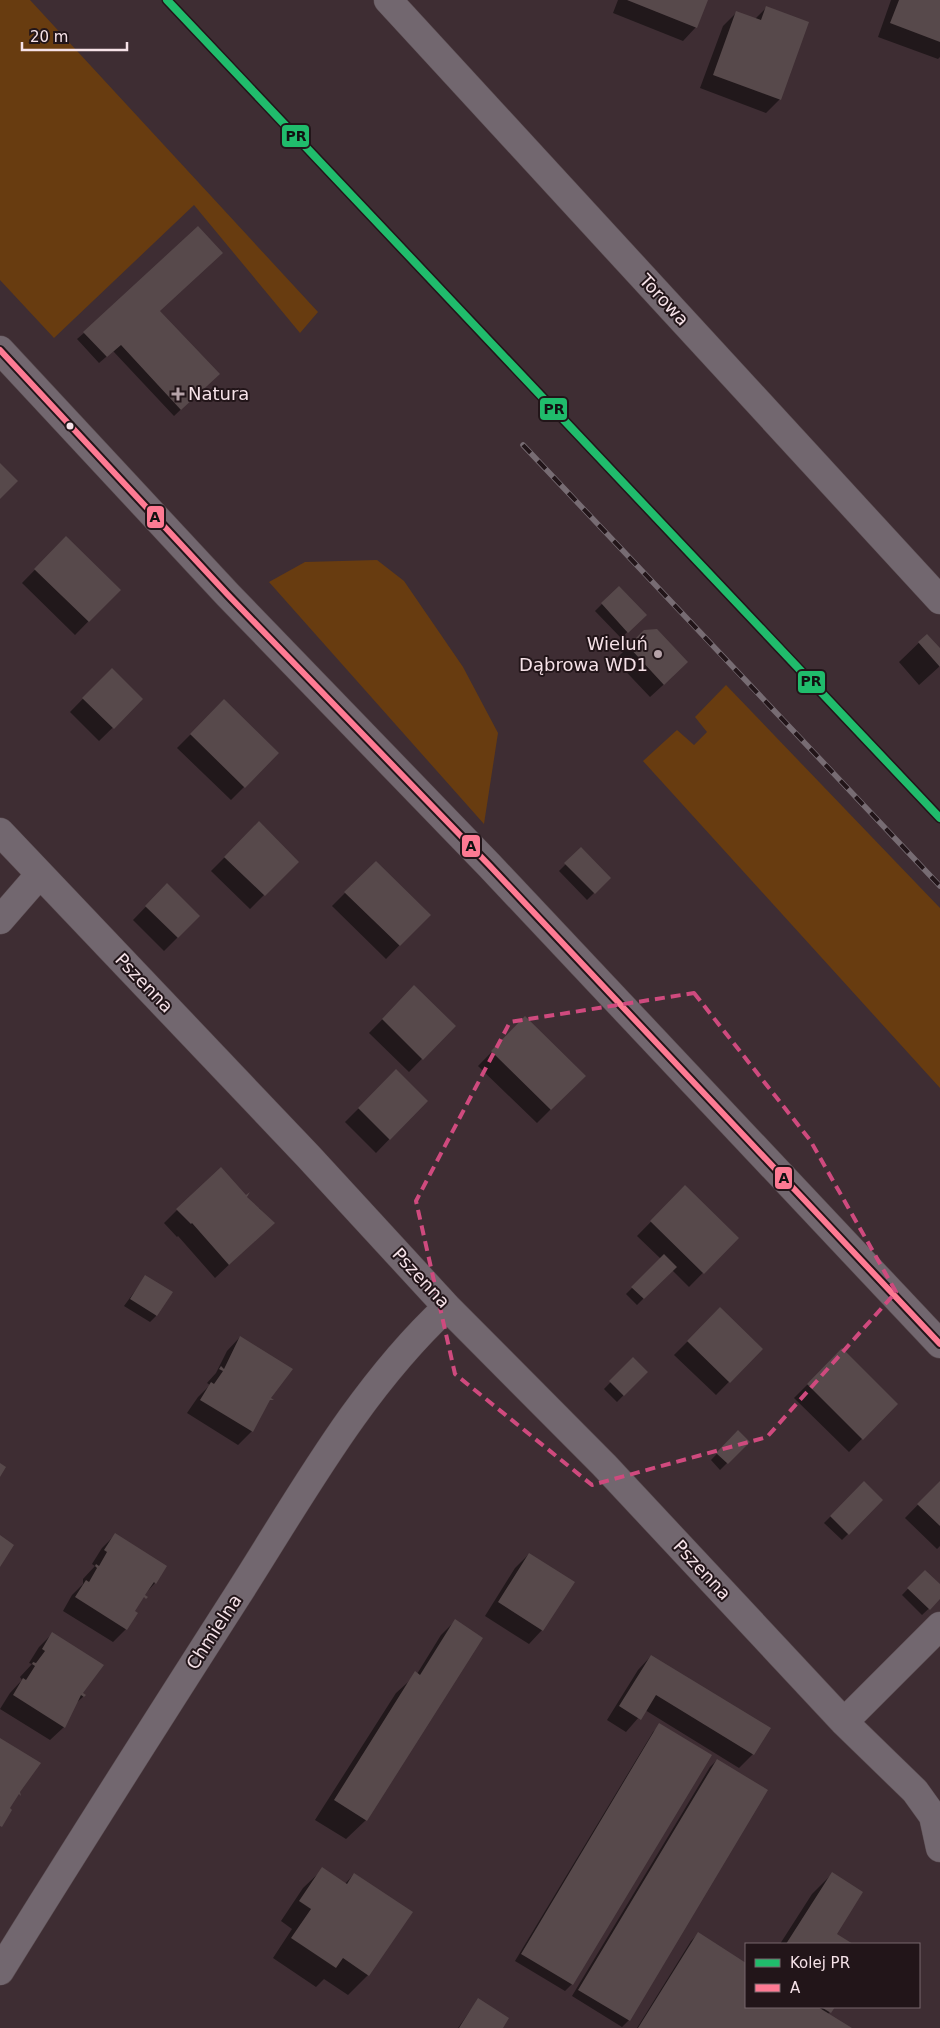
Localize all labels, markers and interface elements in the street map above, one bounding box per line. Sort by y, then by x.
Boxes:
scale bar [22,20,128,52]
text: 20 m [30,28,68,46]
line badge: PR [281,124,310,148]
text: PR [285,128,307,144]
street label: Torowa [635,269,693,330]
place label: Natura [188,383,249,404]
marker: Natura [172,388,184,400]
line badge: PR [539,397,568,421]
text: PR [543,401,565,417]
unlabelled marker [65,421,75,431]
line badge: A [146,505,165,529]
text: A [150,509,161,525]
place label: Wieluń Dąbrowa WD1 [519,633,648,675]
marker: Wieluń Dąbrowa WD1 [652,648,664,660]
line badge: PR [797,670,826,694]
text: PR [800,673,822,689]
line badge: A [461,834,481,858]
text: A [466,838,477,854]
street label: Pszenna [111,949,178,1017]
line badge: A [774,1166,793,1190]
text: A [779,1170,790,1186]
street label: Pszenna [388,1243,454,1312]
street label: Pszenna [669,1535,735,1604]
street label: Chmielna [182,1590,246,1673]
legend [745,1943,920,2008]
text: Kolej PR [790,1954,850,1972]
text: A [790,1979,801,1997]

